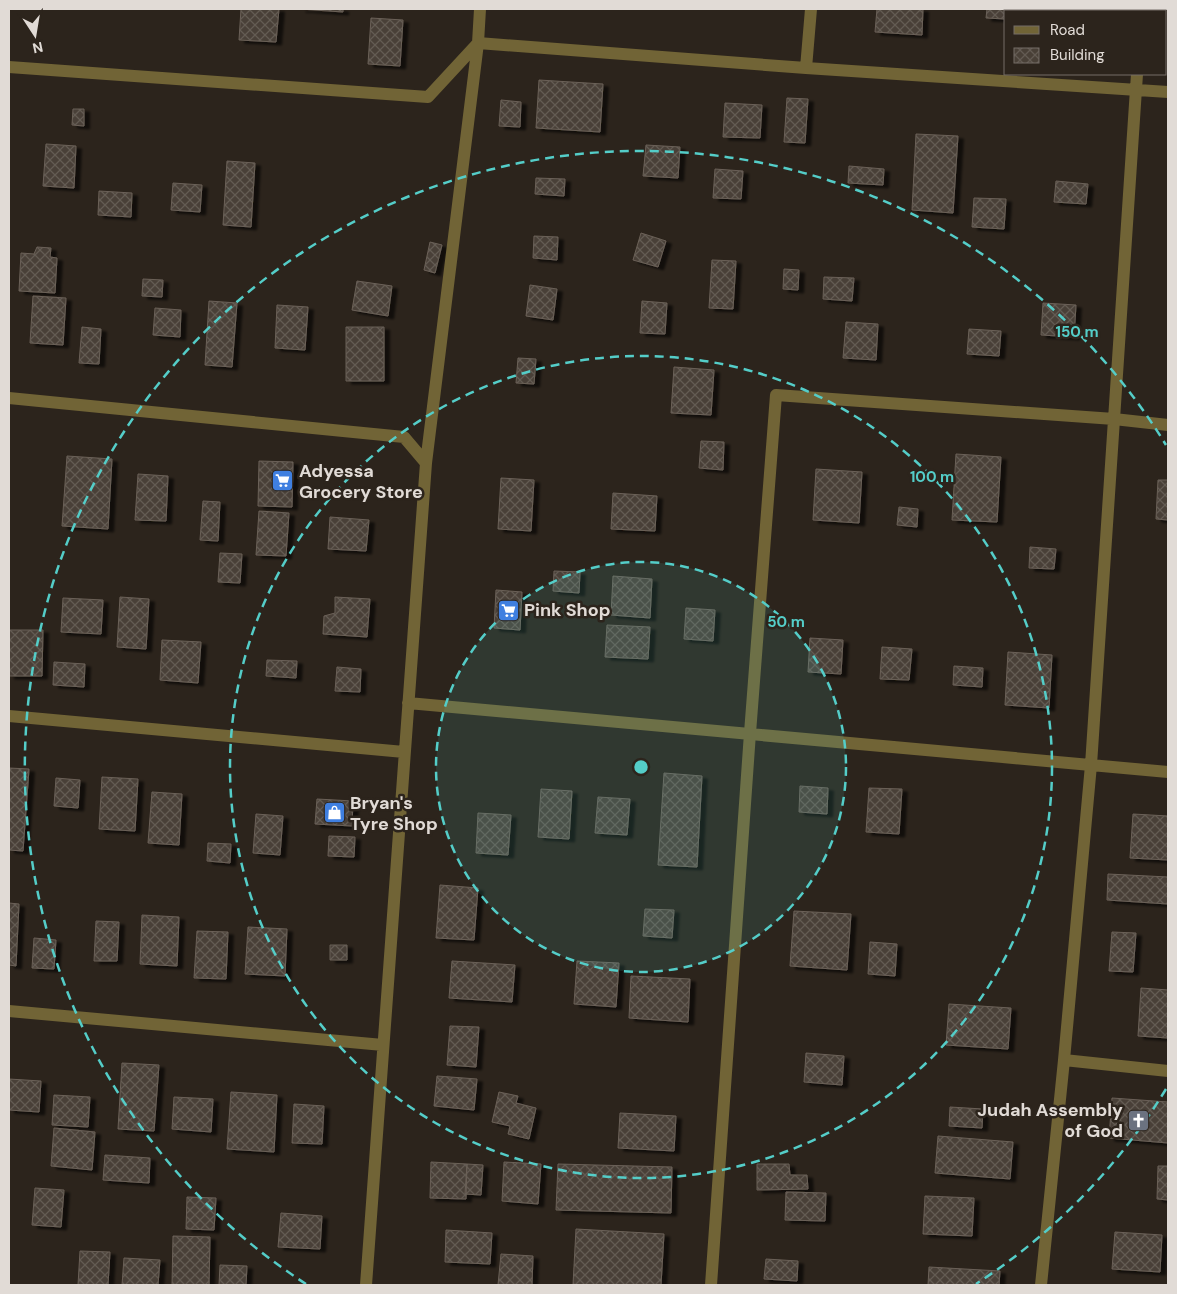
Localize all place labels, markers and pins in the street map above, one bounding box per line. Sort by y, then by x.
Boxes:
place label: Adyessa Grocery Store [299,459,423,504]
supermarket icon: Adyessa Grocery Store [271,469,295,493]
supermarket icon: Pink Shop [496,598,520,622]
place label: Pink Shop [524,598,611,622]
centre of rings [632,758,650,776]
place label: Bryan's Tyre Shop [350,791,438,836]
shop icon: Bryan's Tyre Shop [322,801,346,825]
place label: Judah Assembly of God [977,1098,1123,1143]
church icon: Judah Assembly of God [1127,1108,1151,1132]

